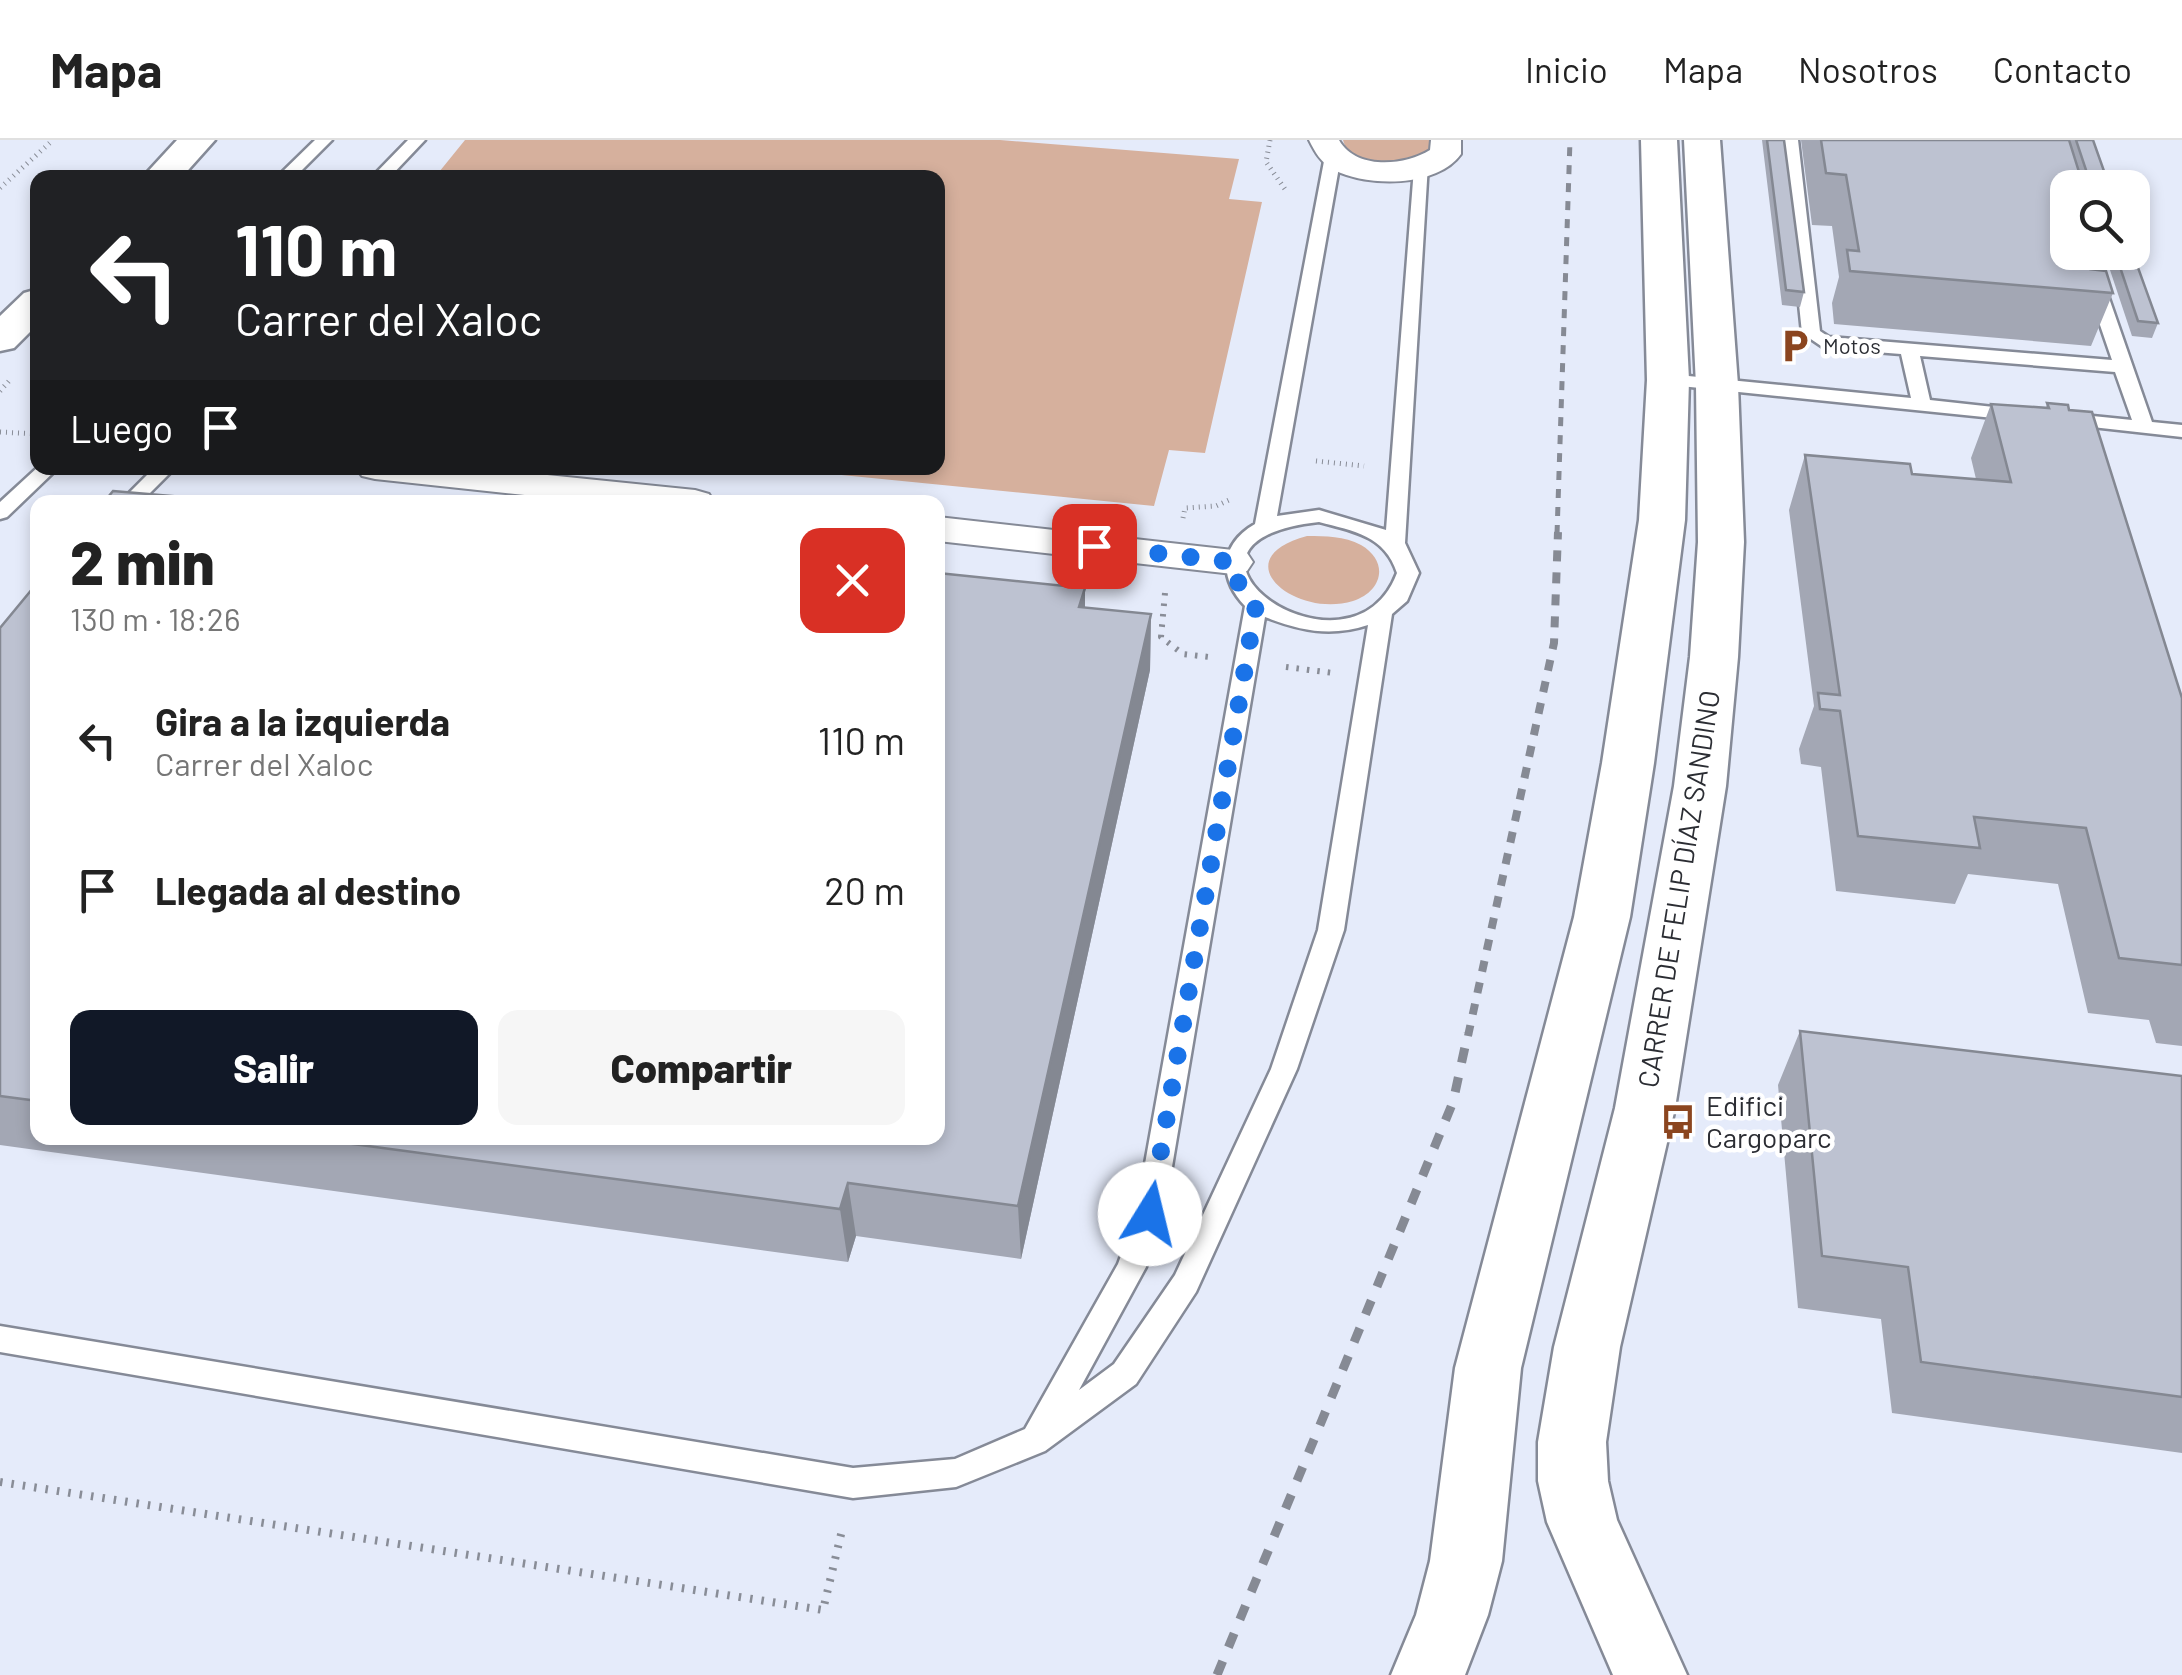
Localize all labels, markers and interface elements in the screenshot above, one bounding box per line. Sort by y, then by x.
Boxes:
text: Mapa [50,40,162,98]
text: Inicio [1525,48,1608,90]
text: Mapa [1663,48,1743,90]
text: Nosotros [1798,48,1938,90]
text: Contacto [1993,48,2132,90]
map controls [2050,170,2150,270]
button: search [2050,170,2150,270]
text: 110 m [235,206,397,290]
icon: left [70,210,200,340]
text: Carrer del Xaloc [235,291,542,345]
parking icon: Motos [1776,327,1814,365]
place label: Motos [1823,332,1881,358]
icon: arrive [193,400,248,455]
text: Luego [70,405,173,451]
pin [1052,504,1137,589]
icon: arrive [1067,519,1122,574]
text: 2 min [70,525,215,597]
button: close [800,528,905,633]
text: 130 m · 18:26 [70,599,241,637]
street label: CARRER DE FELIP DÍAZ SANDINO [1630,688,1726,1090]
text: Gira a la izquierda [155,698,450,744]
icon: left [70,713,125,768]
text: 110 m [818,717,905,763]
text: Carrer del Xaloc [155,744,373,782]
icon: arrive [70,863,125,918]
text: Llegada al destino [155,867,461,913]
text: 20 m [824,867,905,913]
button: Salir [70,1010,478,1125]
button: Compartir [498,1010,905,1125]
place label: Edifici Cargoparc [1706,1088,1832,1154]
bus stop icon: Edifici Cargoparc [1659,1103,1697,1141]
position arrow [1098,1162,1202,1266]

